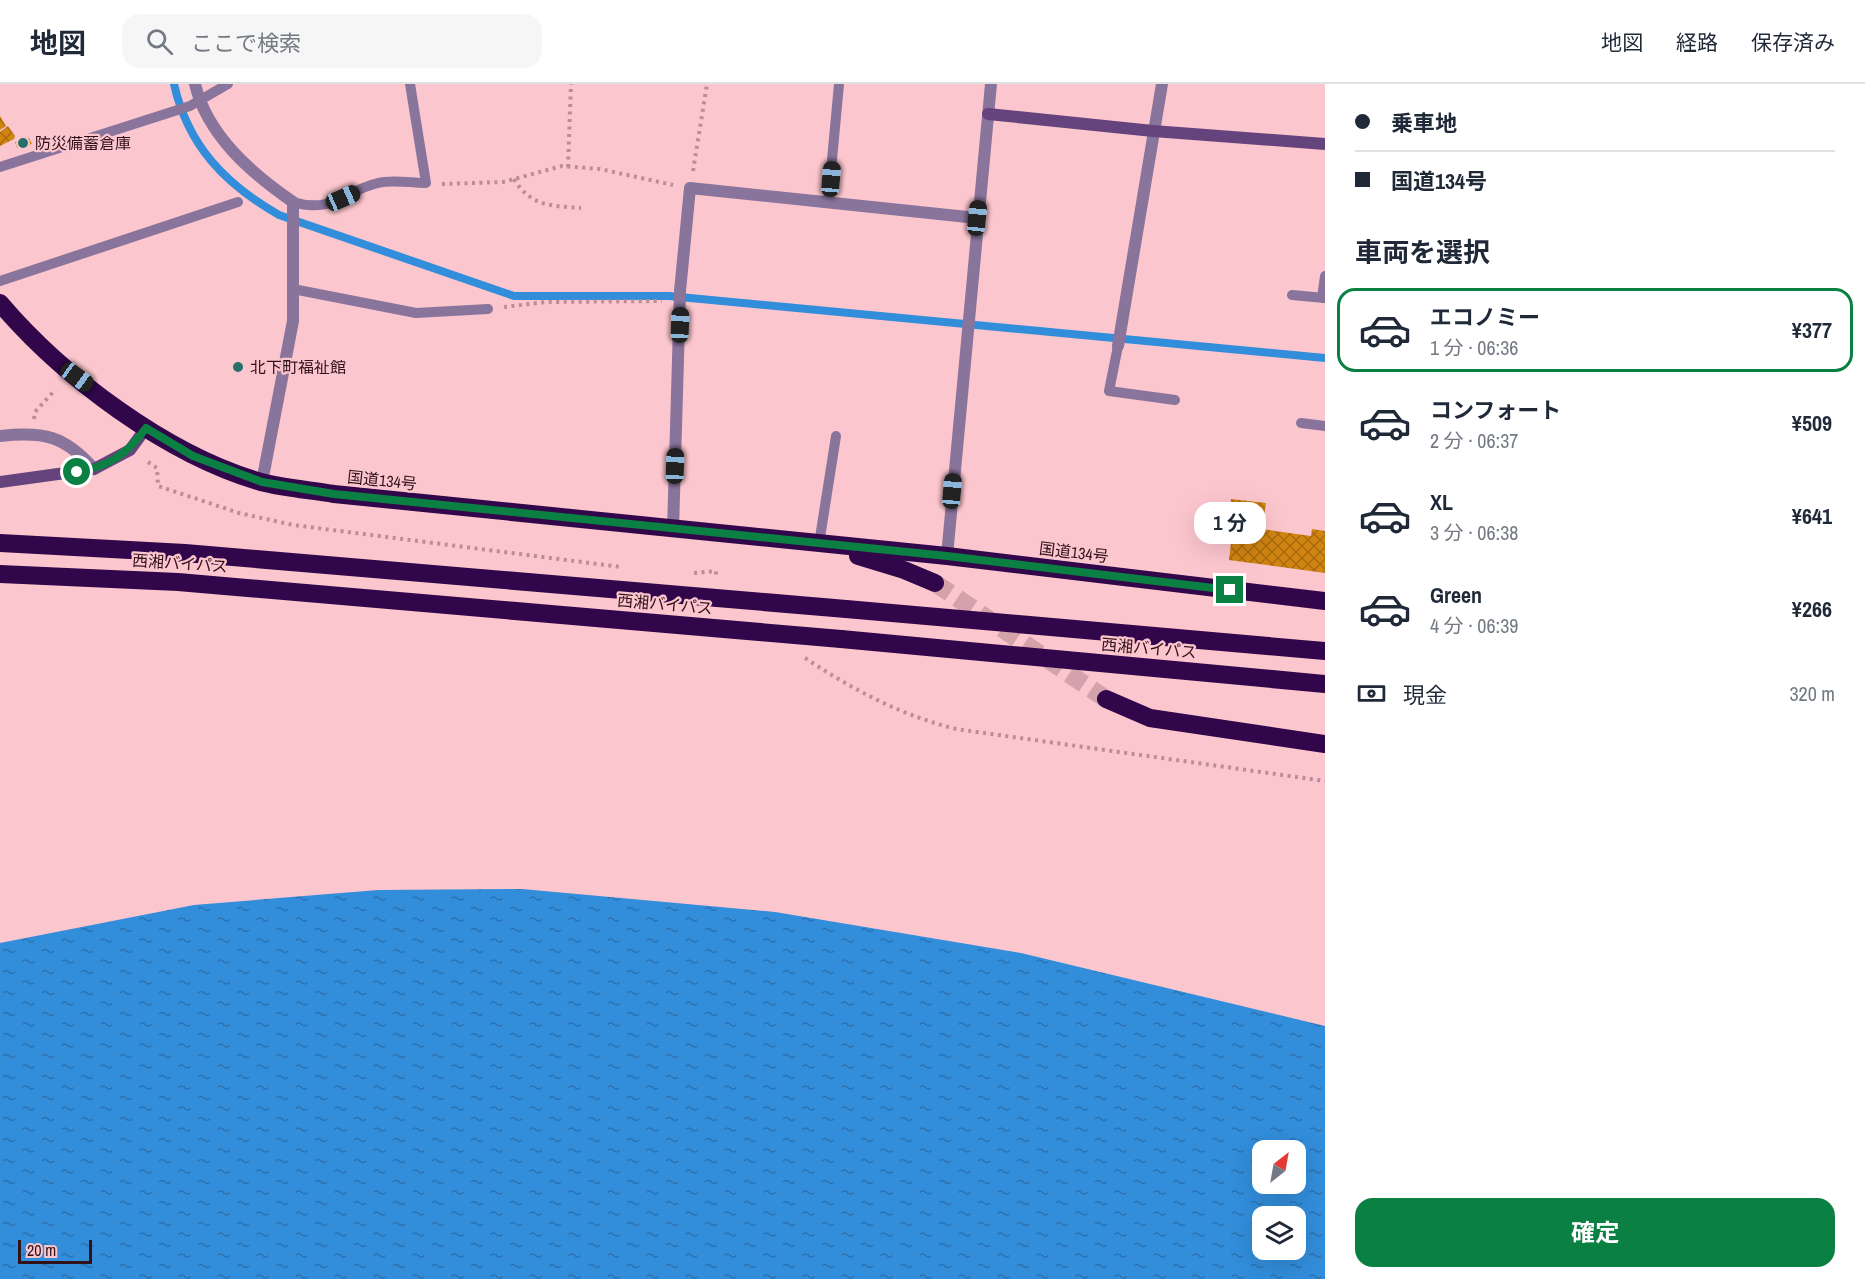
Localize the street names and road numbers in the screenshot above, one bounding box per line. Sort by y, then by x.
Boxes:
street label: 国道134号 [346,465,418,495]
street label: 国道134号 [1038,537,1110,567]
street label: 西湘バイパス [132,549,228,577]
street label: 西湘バイパス [616,589,714,619]
street label: 西湘バイパス [1100,633,1198,663]

